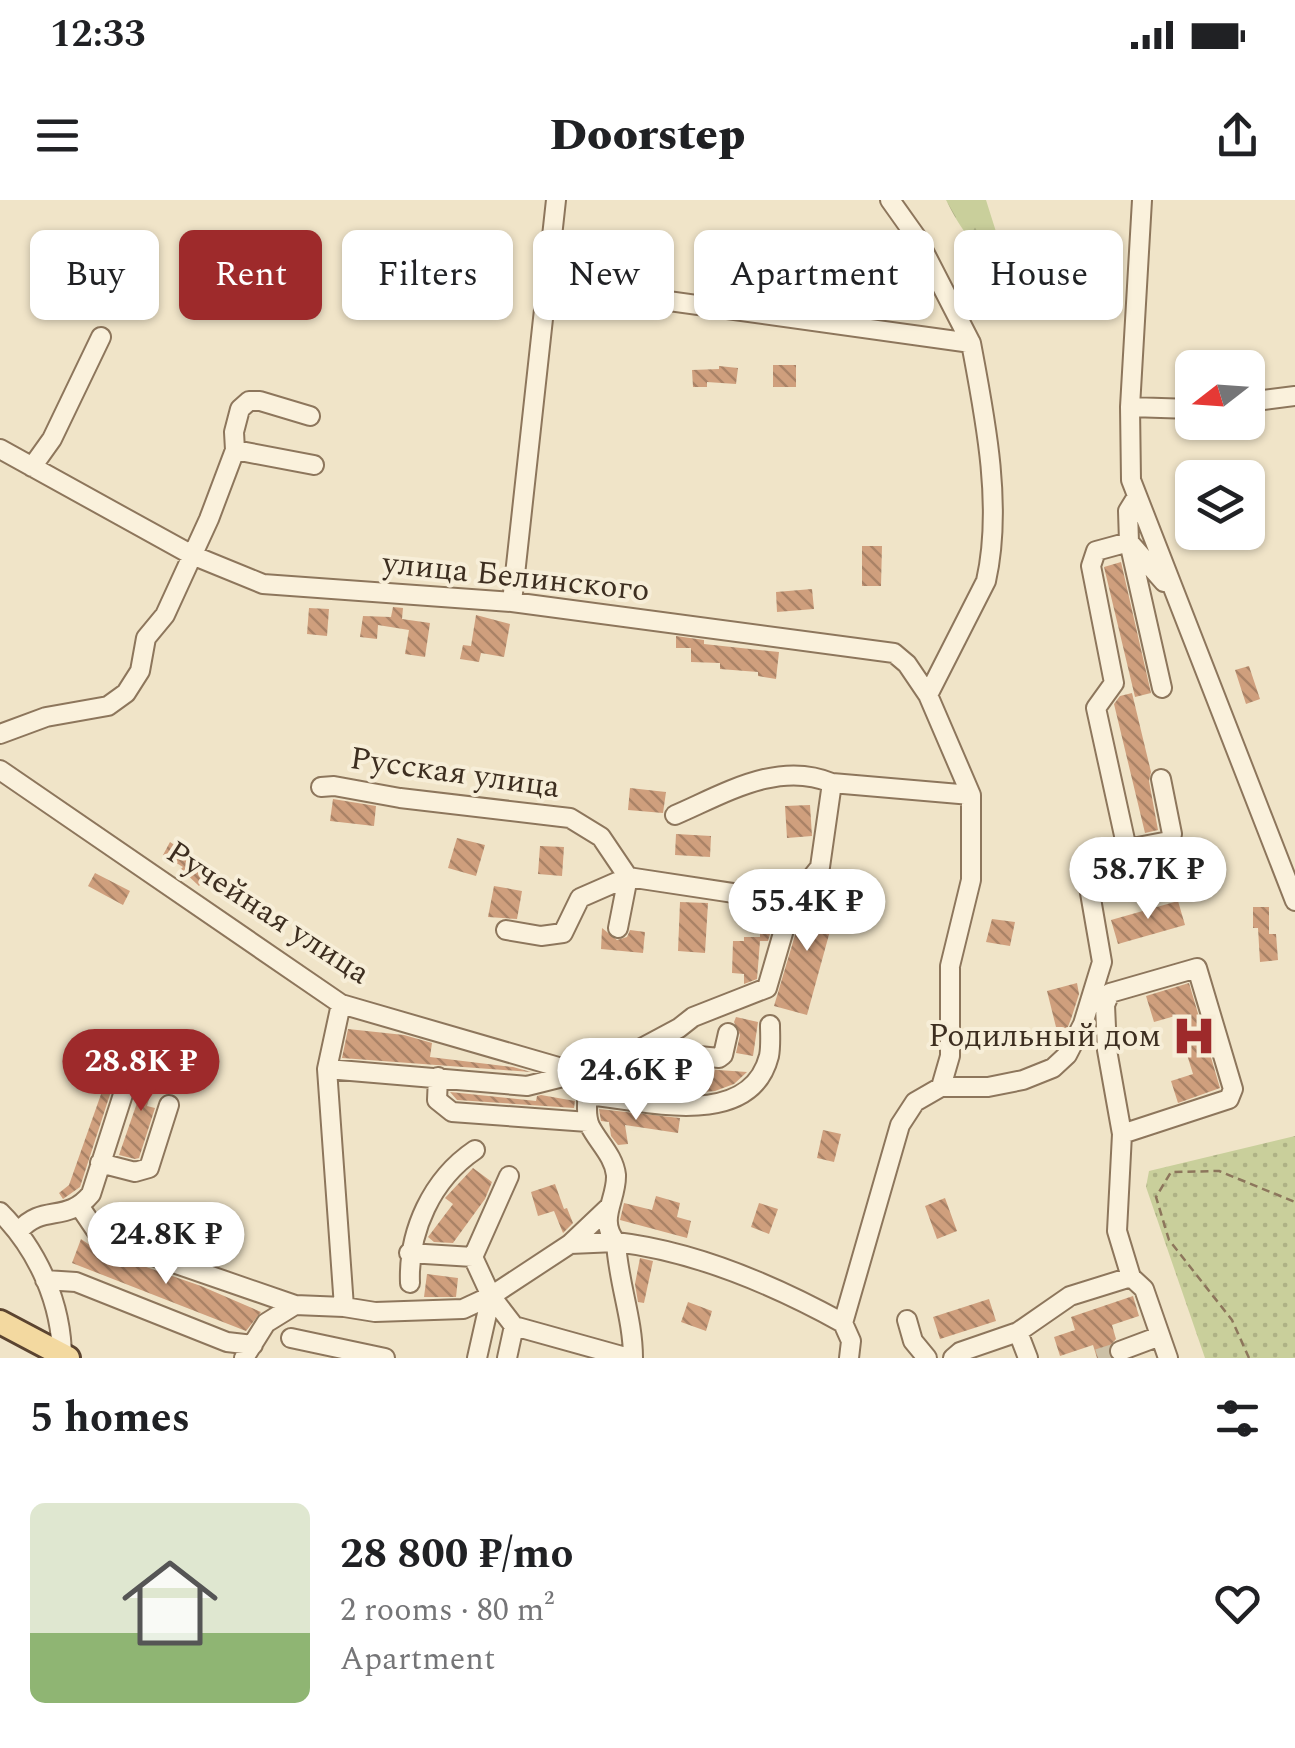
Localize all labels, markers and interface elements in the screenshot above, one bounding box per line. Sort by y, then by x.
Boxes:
text: 12:33 [50,6,145,64]
text: Doorstep [550,101,745,170]
icon: menu [30,108,85,163]
icon: share [1210,108,1265,163]
chip: Buy [30,230,159,320]
chip: Rent [179,230,322,320]
chip: Filters [342,230,513,320]
chip: New [533,230,674,320]
chip: Apartment [694,230,934,320]
chip: House [954,230,1123,320]
north arrow [1175,350,1265,440]
map controls [1175,350,1265,550]
button: layers [1175,460,1265,550]
street label: улица Белинского [379,539,652,615]
street label: Русская улица [347,734,563,812]
street label: Ручейная улица [156,829,380,998]
pin: 58.7K ₽ [1056,837,1240,922]
text: 58.7K ₽ [1091,845,1205,894]
pin: 55.4K ₽ [715,869,899,954]
text: 55.4K ₽ [750,877,864,926]
place label: Родильный дом [928,1012,1161,1061]
hospital icon: Родильный дом [1170,1012,1218,1060]
pin: 28.8K ₽ [49,1029,233,1114]
text: 28.8K ₽ [84,1037,198,1086]
pin: 24.6K ₽ [544,1038,728,1123]
text: 24.6K ₽ [579,1046,693,1095]
pin: 24.8K ₽ [74,1202,258,1287]
text: 24.8K ₽ [109,1210,223,1259]
text: 5 homes [30,1387,190,1450]
icon: filters [1210,1391,1265,1446]
text: 28 800 ₽/mo [340,1523,573,1586]
icon: home [110,1543,230,1663]
icon: heart [1210,1576,1265,1631]
text: 2 rooms · 80 m² [340,1586,554,1635]
text: Apartment [340,1635,495,1684]

